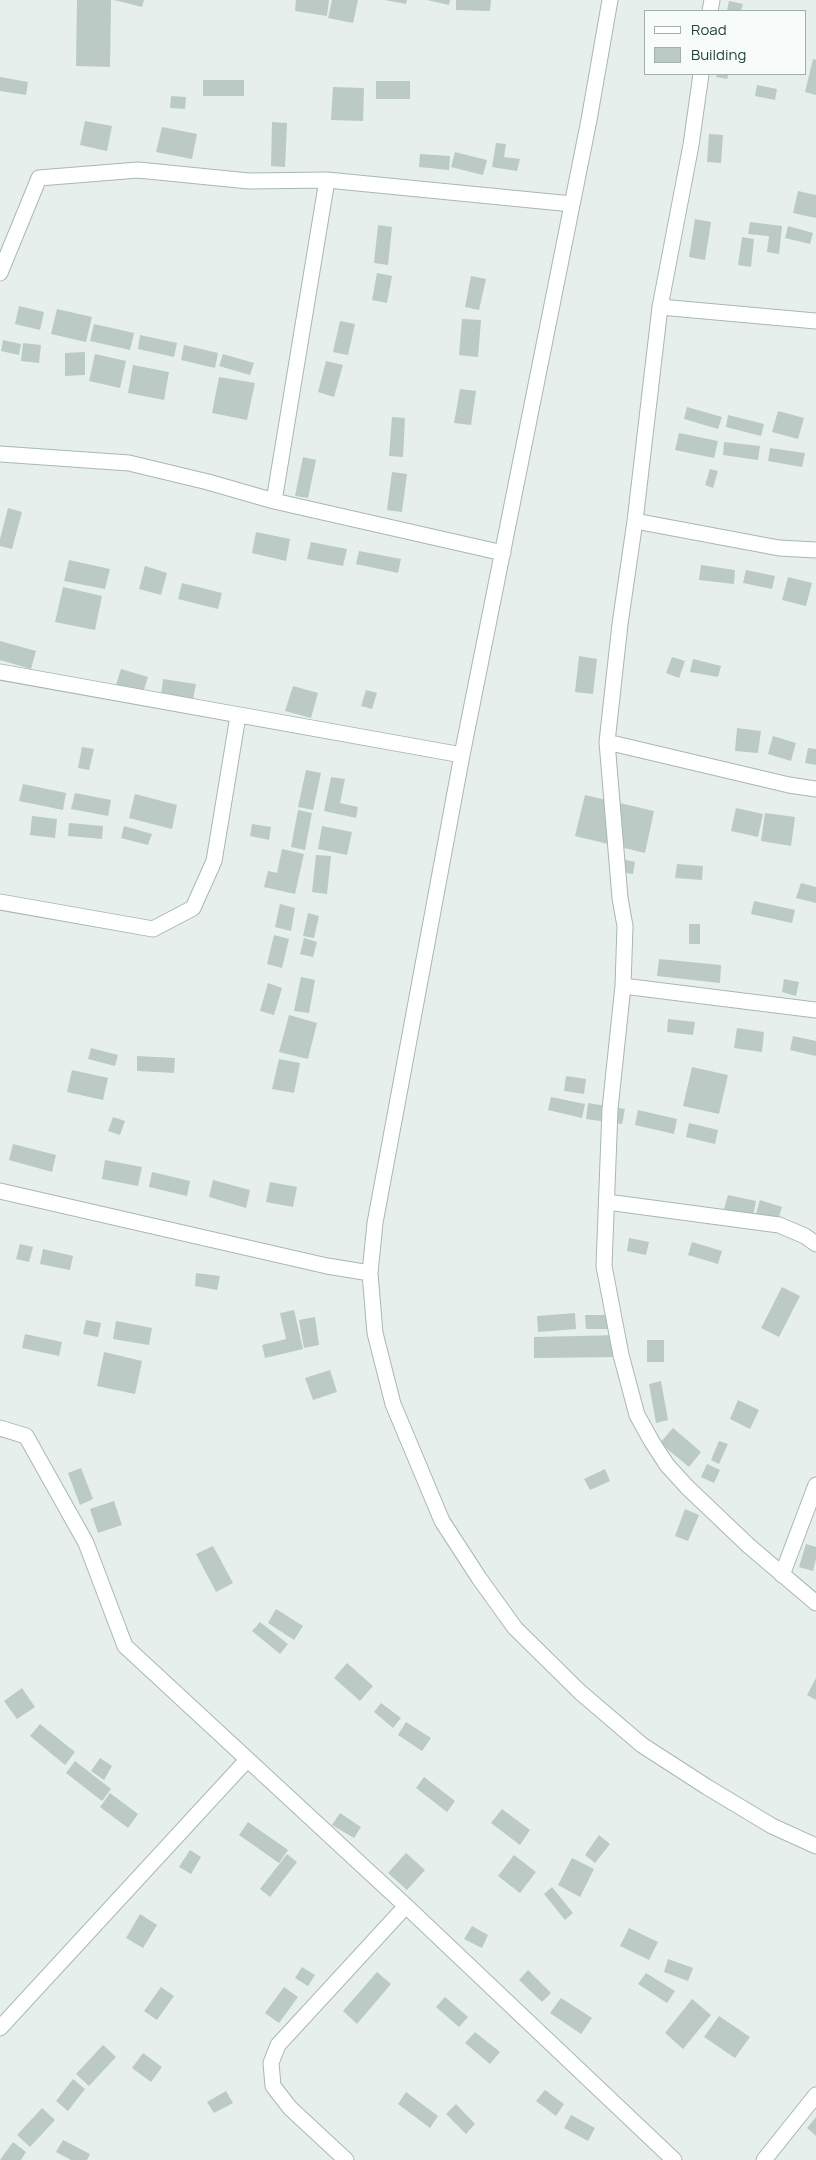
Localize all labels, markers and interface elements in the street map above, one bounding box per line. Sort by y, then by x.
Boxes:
legend [644,10,806,75]
text: Road [691,19,727,40]
text: Building [691,44,746,65]

